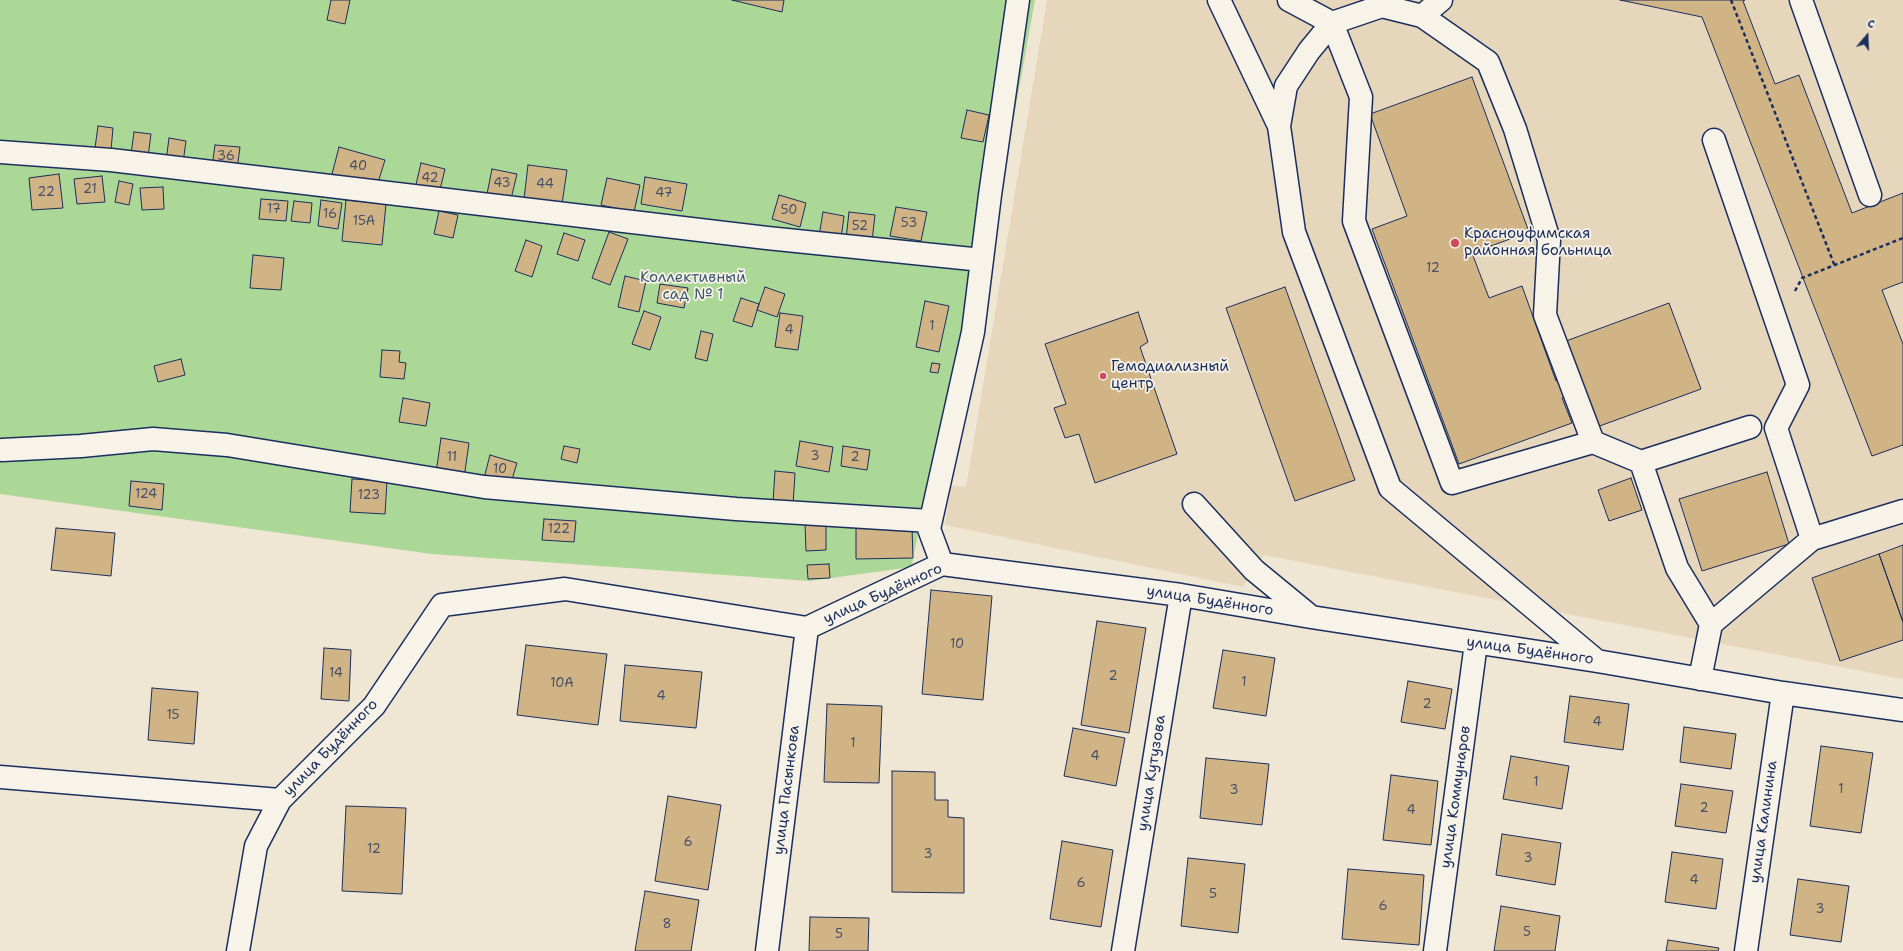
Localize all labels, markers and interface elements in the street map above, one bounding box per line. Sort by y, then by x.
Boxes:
north arrow [1847,16,1887,56]
text: С [1865,16,1877,32]
house number: 36 [217,149,235,165]
house number: 40 [349,159,367,175]
house number: 42 [421,171,439,187]
house number: 43 [493,176,511,192]
house number: 44 [536,177,554,193]
house number: 21 [83,182,97,198]
house number: 22 [37,185,55,201]
house number: 47 [655,186,673,202]
house number: 17 [267,202,281,218]
house number: 50 [781,203,797,219]
house number: 16 [323,207,337,223]
house number: 15А [353,214,375,230]
house number: 53 [901,216,917,232]
house number: 52 [852,219,868,235]
place label: Красноуфимская районная больница [1464,225,1612,260]
marker: Красноуфимская районная больница [1449,237,1461,249]
house number: 12 [1426,261,1440,277]
park label: Коллективный сад № 1 [640,269,746,304]
house number: 1 [929,319,935,335]
house number: 4 [784,323,794,339]
place label: Гемодиализный центр [1111,358,1229,393]
marker: Гемодиализный центр [1098,371,1108,381]
house number: 3 [810,449,820,465]
house number: 11 [447,450,457,466]
house number: 2 [850,450,860,466]
house number: 10 [493,462,507,478]
house number: 124 [135,487,157,503]
house number: 123 [358,488,380,504]
house number: 122 [548,522,570,538]
street label: улица Будённого [821,560,945,628]
street label: улица Будённого [1145,582,1275,620]
street label: улица Будённого [1465,633,1595,669]
house number: 10 [950,637,964,653]
house number: 14 [329,666,343,682]
house number: 2 [1108,669,1118,685]
house number: 1 [1241,675,1247,691]
house number: 10А [550,676,574,692]
house number: 4 [656,689,666,705]
street label: улица Будённого [280,696,382,800]
house number: 2 [1422,697,1432,713]
house number: 15 [166,708,180,724]
street label: улица Кутузова [1134,713,1170,833]
house number: 4 [1592,715,1602,731]
street label: улица Пасынкова [770,724,804,856]
street label: улица Коммунаров [1437,725,1475,869]
house number: 1 [850,736,856,752]
house number: 4 [1090,749,1100,765]
street label: улица Калинина [1746,759,1782,885]
house number: 1 [1533,775,1539,791]
house number: 1 [1838,782,1844,798]
house number: 3 [1229,783,1239,799]
house number: 2 [1699,801,1709,817]
house number: 4 [1406,803,1416,819]
house number: 6 [683,835,693,851]
house number: 12 [367,842,381,858]
house number: 3 [923,847,933,863]
house number: 3 [1523,851,1533,867]
house number: 4 [1689,873,1699,889]
house number: 6 [1076,876,1086,892]
house number: 5 [1209,887,1217,903]
house number: 6 [1378,899,1388,915]
house number: 3 [1815,902,1825,918]
house number: 8 [662,917,672,933]
house number: 5 [1523,925,1531,941]
house number: 5 [835,927,843,943]

